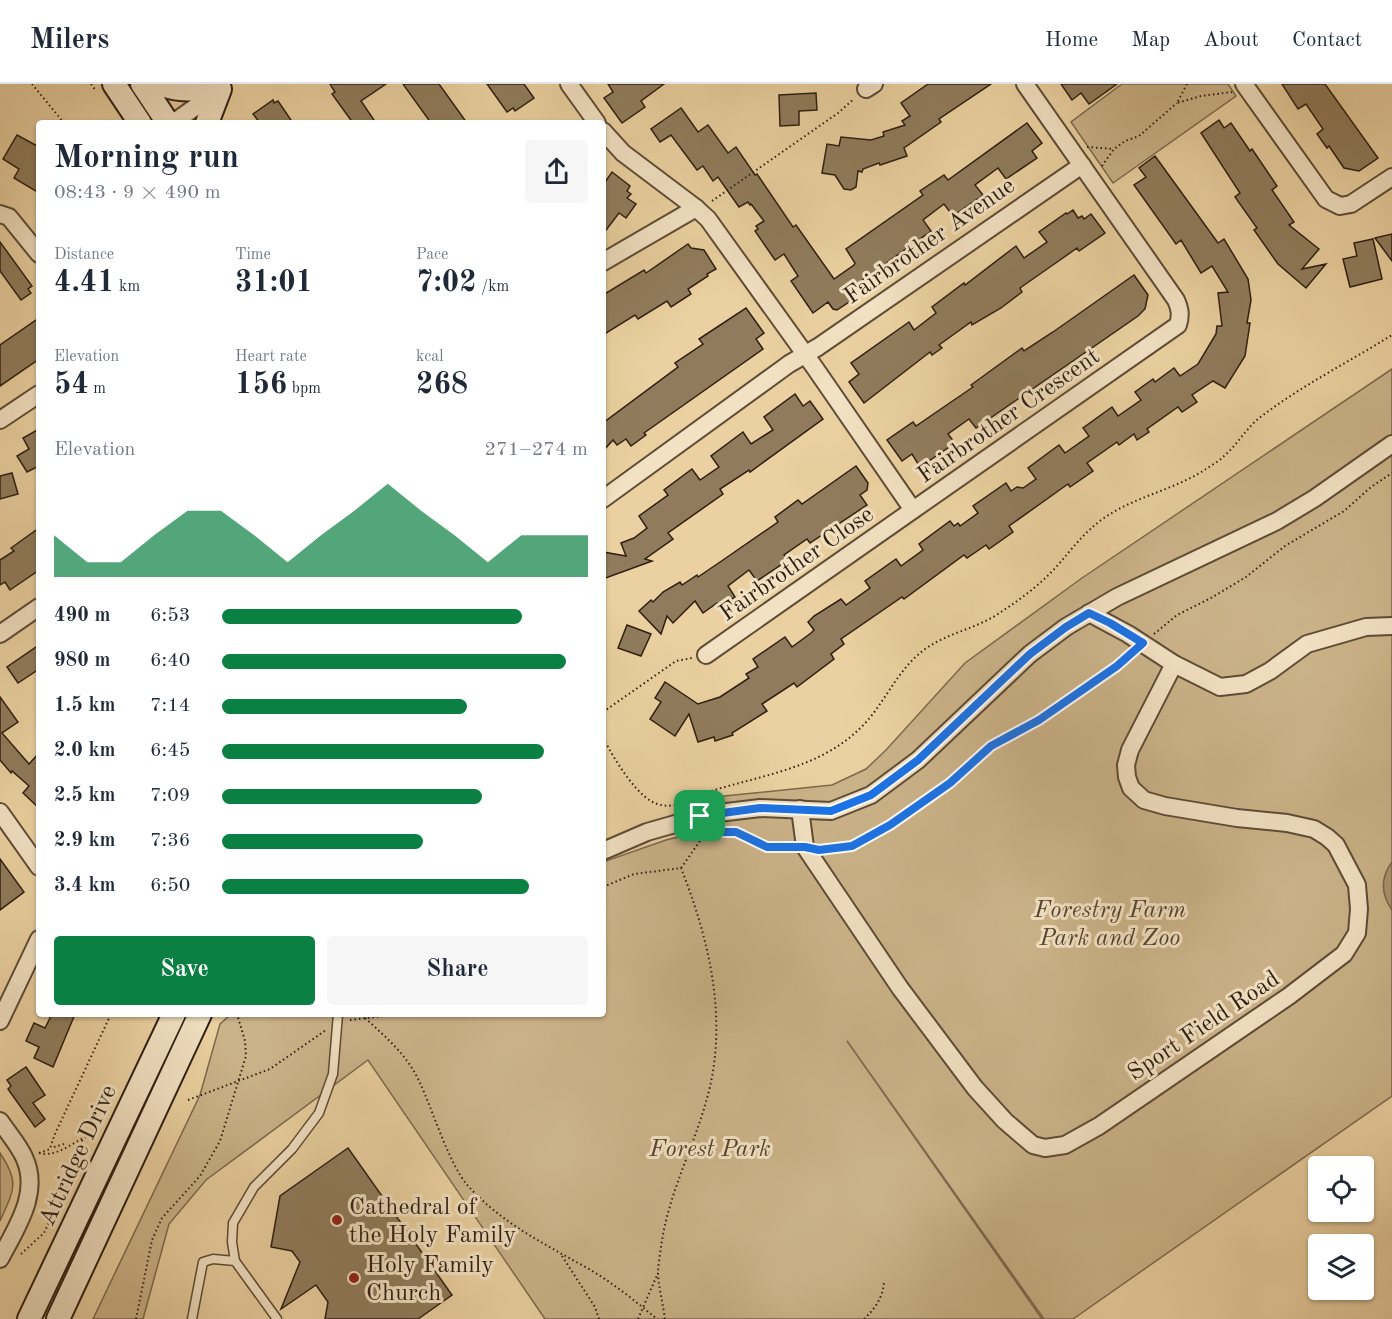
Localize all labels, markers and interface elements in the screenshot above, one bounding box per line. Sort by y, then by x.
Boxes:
text: Milers [30,27,109,55]
text: Home [1045,30,1098,51]
text: Map [1131,30,1170,51]
text: About [1203,30,1259,51]
text: Contact [1292,30,1362,51]
button: share [525,140,588,203]
text: Morning run [54,142,239,175]
street label: Fairbrother Avenue [840,174,1020,309]
text: 08:43 · 9 × 490 m [54,183,221,203]
text: Distance [54,247,114,263]
text: Time [235,247,271,263]
text: Pace [416,247,448,263]
text: 4.41 [54,268,115,298]
text: 31:01 [235,268,313,298]
text: 7:02 [416,268,477,298]
text: km [115,279,140,295]
text: /km [477,279,509,295]
street label: Fairbrother Crescent [914,345,1105,488]
text: Elevation [54,349,119,365]
text: Heart rate [235,349,307,365]
text: kcal [416,349,444,365]
text: 54 [54,370,89,400]
text: 156 [235,370,287,400]
text: 268 [416,370,468,400]
text: m [89,381,106,397]
text: bpm [287,381,321,397]
text: Elevation [54,440,135,460]
text: 271–274 m [485,440,588,460]
street label: Fairbrother Close [716,503,879,627]
text: 490 m [54,606,110,626]
text: 6:53 [150,606,190,626]
text: 980 m [54,651,110,671]
text: 6:40 [150,651,190,671]
text: 1.5 km [54,696,116,716]
text: 7:14 [150,696,190,716]
text: 2.0 km [54,741,116,761]
text: 6:45 [150,741,190,761]
text: 2.5 km [54,786,116,806]
text: 7:09 [150,786,190,806]
pin [674,790,725,841]
icon: arrive [683,799,716,832]
text: 2.9 km [54,831,116,851]
text: 7:36 [150,831,190,851]
text: 3.4 km [54,876,116,896]
text: 6:50 [150,876,190,896]
park label: Forestry Farm Park and Zoo [1033,899,1186,951]
button: Save [54,936,315,1005]
button: Share [327,936,588,1005]
street label: Sport Field Road [1124,967,1284,1086]
street label: Attridge Drive [36,1082,122,1230]
park label: Forest Park [648,1138,771,1162]
map controls [1308,1156,1374,1300]
button: locate [1308,1156,1374,1222]
place label: Cathedral of the Holy Family [349,1196,517,1248]
marker: Cathedral of the Holy Family [330,1213,344,1227]
button: layers [1308,1234,1374,1300]
place label: Holy Family Church [366,1254,494,1306]
marker: Holy Family Church [347,1271,361,1285]

